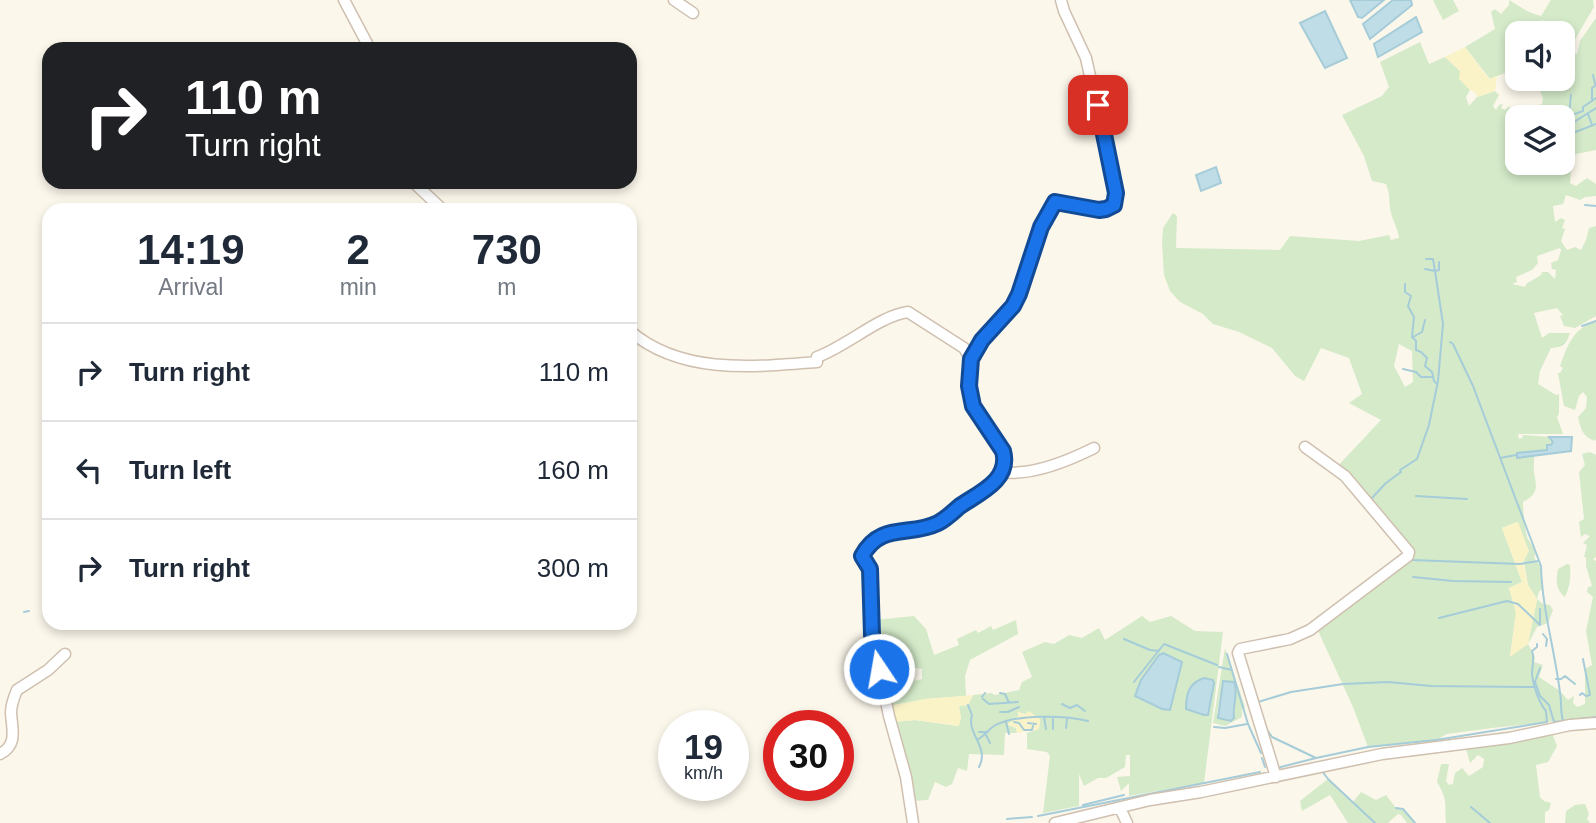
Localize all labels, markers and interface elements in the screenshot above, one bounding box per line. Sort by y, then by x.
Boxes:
map controls [1505,21,1575,175]
button: sound [1505,21,1575,91]
icon: right [70,70,161,161]
text: 110 m [185,70,321,124]
pin [1068,75,1128,135]
icon: arrive [1079,86,1117,124]
button: layers [1505,105,1575,175]
text: Turn right [185,127,321,163]
text: 14:19 [137,226,245,273]
text: 2 [346,226,370,273]
text: 730 [472,226,542,273]
text: Arrival [158,274,223,300]
text: min [340,274,377,300]
text: m [497,274,516,300]
icon: right [70,353,108,391]
text: Turn right [129,357,250,387]
text: 110 m [539,357,609,387]
icon: left [70,451,108,489]
text: Turn left [129,455,231,485]
text: 160 m [537,455,609,485]
icon: right [70,549,108,587]
text: Turn right [129,553,250,583]
text: 300 m [537,553,609,583]
position arrow [842,632,916,706]
speed limit sign: 30 [763,710,854,801]
text: 19 [684,727,723,766]
text: km/h [684,763,723,783]

